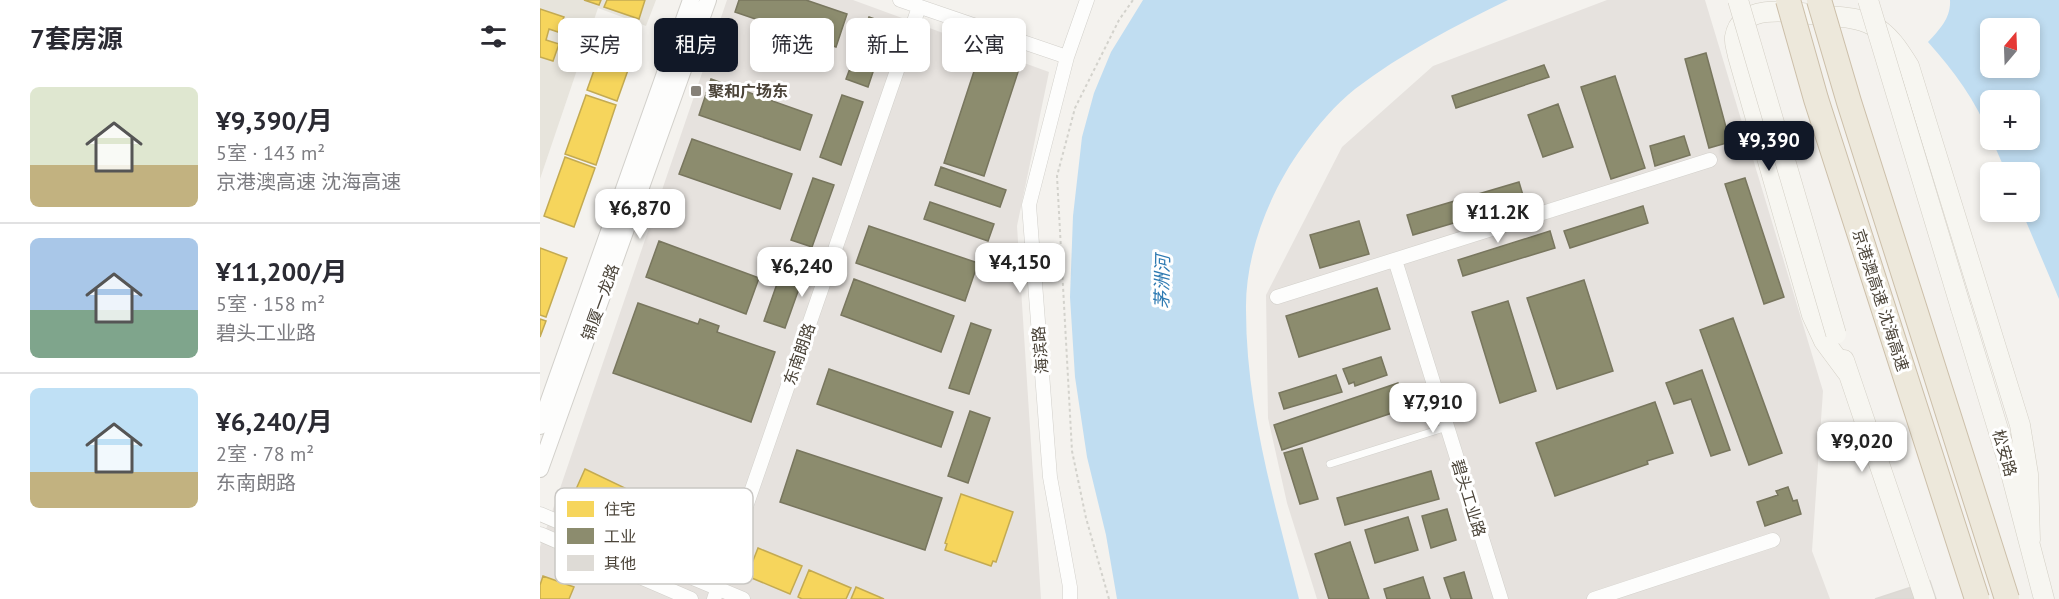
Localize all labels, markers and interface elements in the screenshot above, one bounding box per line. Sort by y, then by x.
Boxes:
chip: 买房 [558,18,642,72]
chip: 租房 [654,18,738,72]
chip: 筛选 [750,18,834,72]
chip: 新上 [846,18,930,72]
chip: 公寓 [942,18,1026,72]
north arrow [1980,18,2040,78]
map controls [1980,18,2040,222]
icon: filters [477,20,510,53]
text: 7套房源 [30,22,123,55]
place label: 聚和广场东 [708,81,788,101]
marker: 聚和广场东 [689,84,703,98]
button: + [1980,90,2040,150]
text: ¥9,390/月 [216,104,333,137]
icon: home [78,111,150,183]
pin: ¥9,390 [1720,121,1818,172]
text: ¥9,390 [1738,127,1800,153]
text: 5室 · 143 m² [216,140,325,166]
button: − [1980,162,2040,222]
text: 京港澳高速 沈海高速 [216,169,401,195]
pin: ¥6,870 [591,189,689,240]
pin: ¥11.2K [1449,193,1547,244]
text: ¥6,870 [609,195,671,221]
text: ¥11.2K [1467,199,1529,225]
street label: 京港澳高速 沈海高速 [1849,226,1913,374]
pin: ¥4,150 [971,243,1069,294]
pin: ¥6,240 [753,247,851,298]
text: ¥4,150 [989,249,1051,275]
water label: 茅洲河 [1150,252,1174,309]
text: ¥6,240 [771,253,833,279]
text: ¥11,200/月 [216,255,348,288]
street label: 锦厦一龙路 [577,261,623,343]
icon: home [78,262,150,334]
text: 5室 · 158 m² [216,291,325,317]
text: 碧头工业路 [216,320,316,346]
street label: 东南朗路 [779,320,819,388]
street label: 海滨路 [1028,325,1052,375]
pin: ¥7,910 [1384,383,1482,434]
text: ¥7,910 [1403,389,1463,415]
text: ¥6,240/月 [216,405,333,438]
icon: home [78,412,150,484]
pin: ¥9,020 [1813,422,1911,473]
street label: 松安路 [1989,427,2021,479]
text: ¥9,020 [1831,428,1893,454]
text: 2室 · 78 m² [216,441,314,467]
street label: 碧头工业路 [1448,457,1490,539]
text: 东南朗路 [216,470,296,496]
legend [555,488,753,584]
text: 住宅 [604,499,636,519]
text: 工业 [604,526,636,546]
text: 其他 [604,553,636,573]

